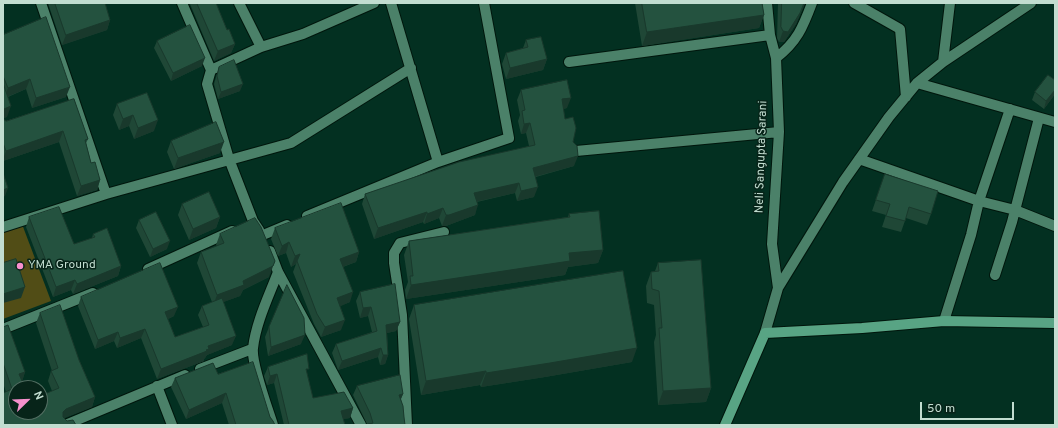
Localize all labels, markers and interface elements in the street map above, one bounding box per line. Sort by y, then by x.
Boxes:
street label: Neli Sangupta Sarani [753,100,771,214]
place label: YMA Ground [28,259,96,273]
marker: YMA Ground [15,261,25,271]
north arrow [8,380,48,420]
text: N [30,389,46,402]
scale bar [922,394,1016,420]
text: 50 m [927,401,955,417]

